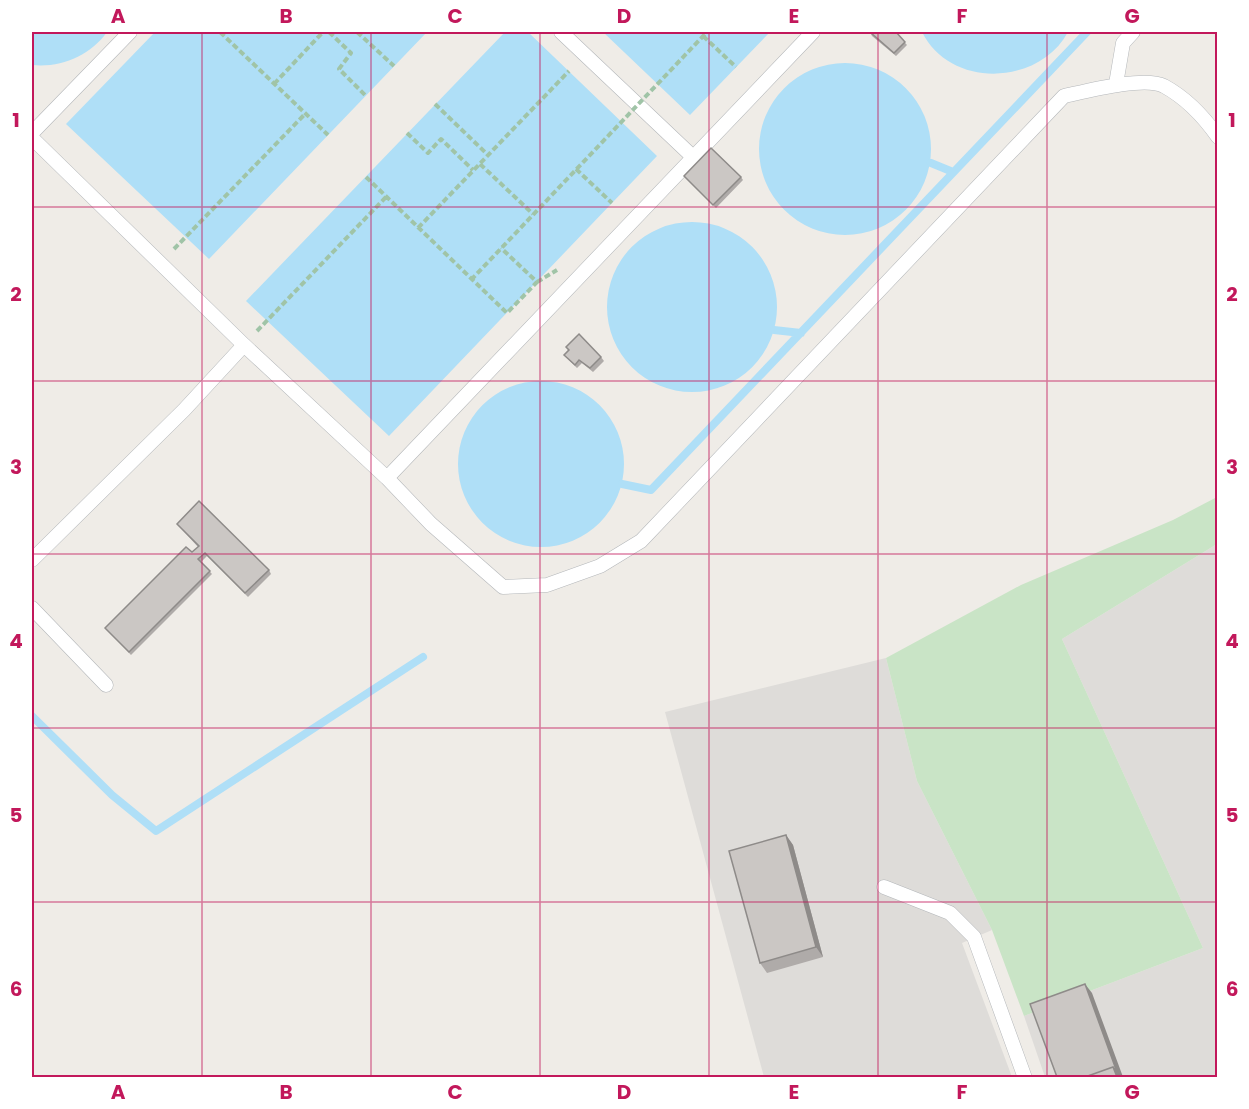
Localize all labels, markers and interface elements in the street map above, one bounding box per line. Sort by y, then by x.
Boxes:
text: A [111,2,126,30]
text: B [279,2,293,30]
text: C [447,2,463,30]
text: D [617,2,631,30]
text: E [789,2,799,30]
text: F [957,2,968,30]
text: G [1124,2,1140,30]
text: 1 [12,106,20,134]
text: 1 [1228,106,1236,134]
text: 2 [10,280,22,308]
text: 2 [1226,280,1238,308]
text: 3 [10,453,22,481]
text: 3 [1226,453,1238,481]
text: 4 [9,627,23,655]
text: 4 [1225,627,1239,655]
text: 5 [10,801,23,829]
text: 5 [1226,801,1239,829]
text: 6 [10,975,22,1003]
text: 6 [1226,975,1238,1003]
text: A [111,1078,126,1106]
text: B [279,1078,293,1106]
text: C [447,1078,463,1106]
text: D [617,1078,631,1106]
text: E [789,1078,799,1106]
text: F [957,1078,968,1106]
text: G [1124,1078,1140,1106]

